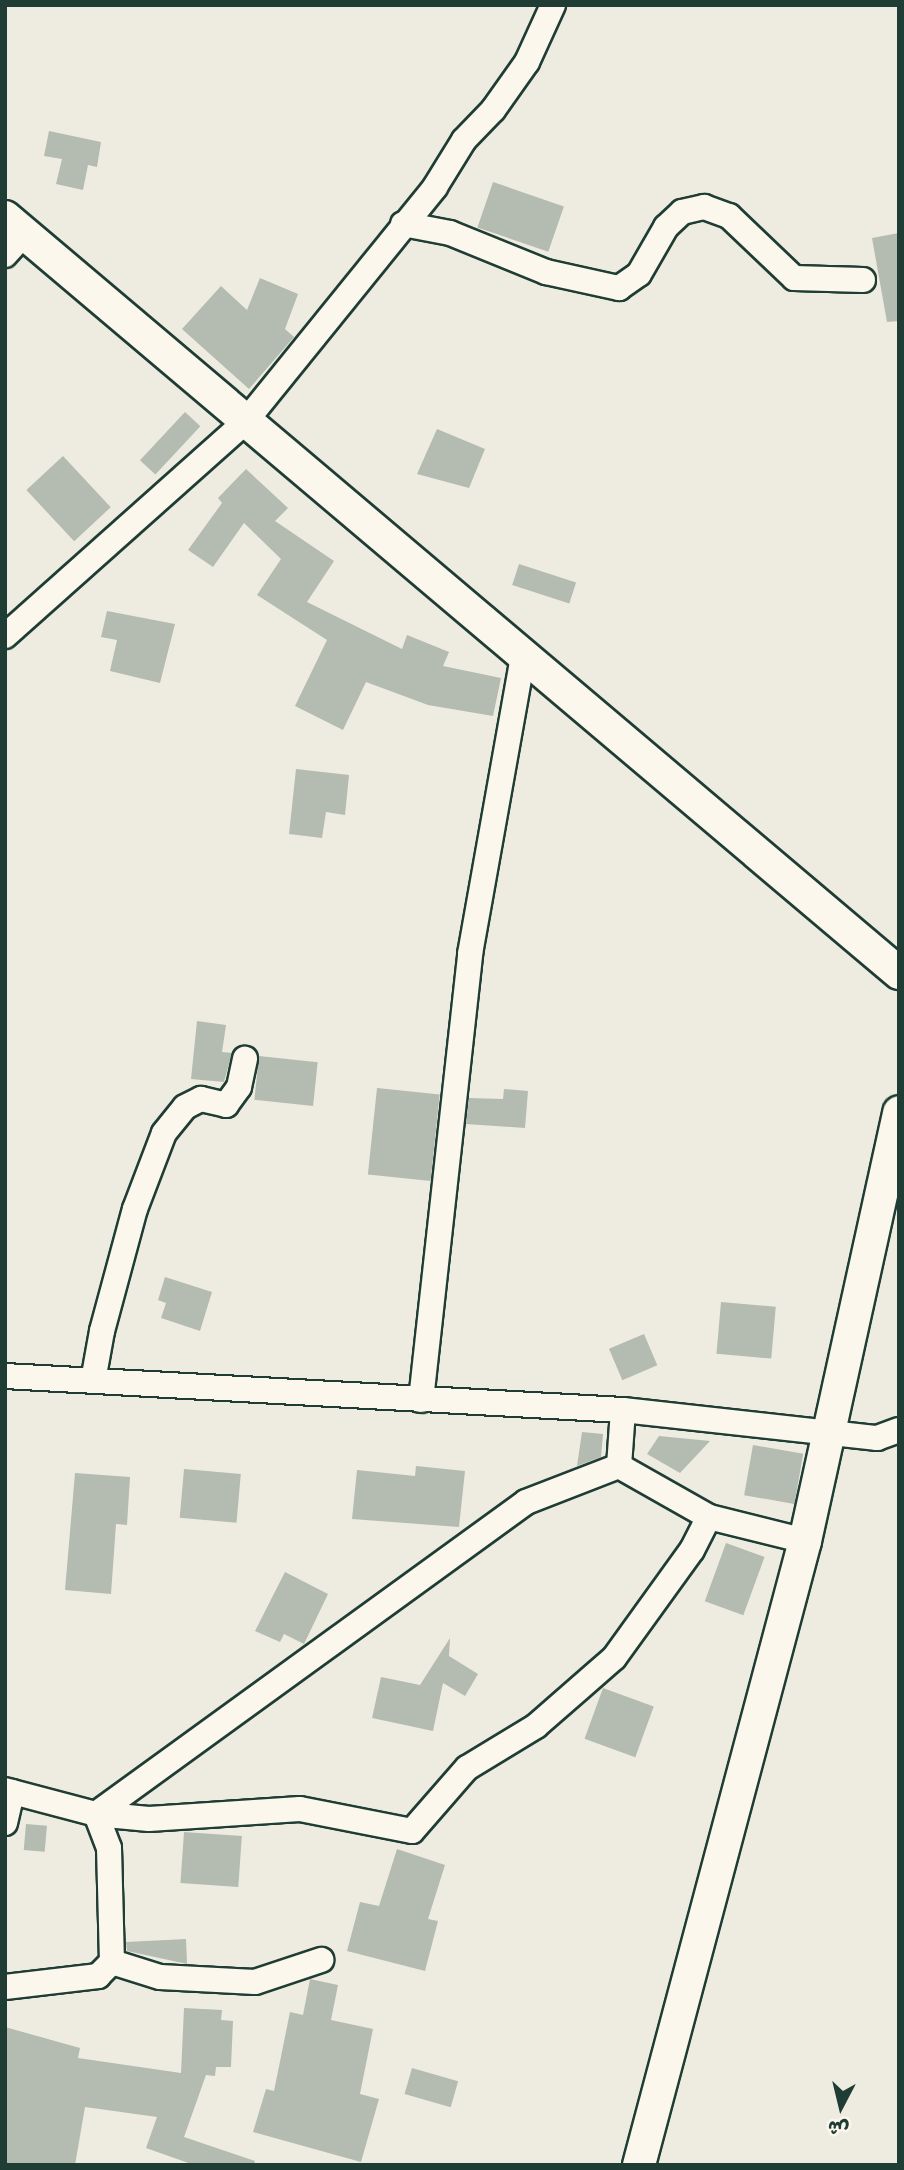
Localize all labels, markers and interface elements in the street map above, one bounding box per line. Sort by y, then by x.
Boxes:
north arrow [806,2072,876,2142]
text: ش [827,2116,850,2140]

